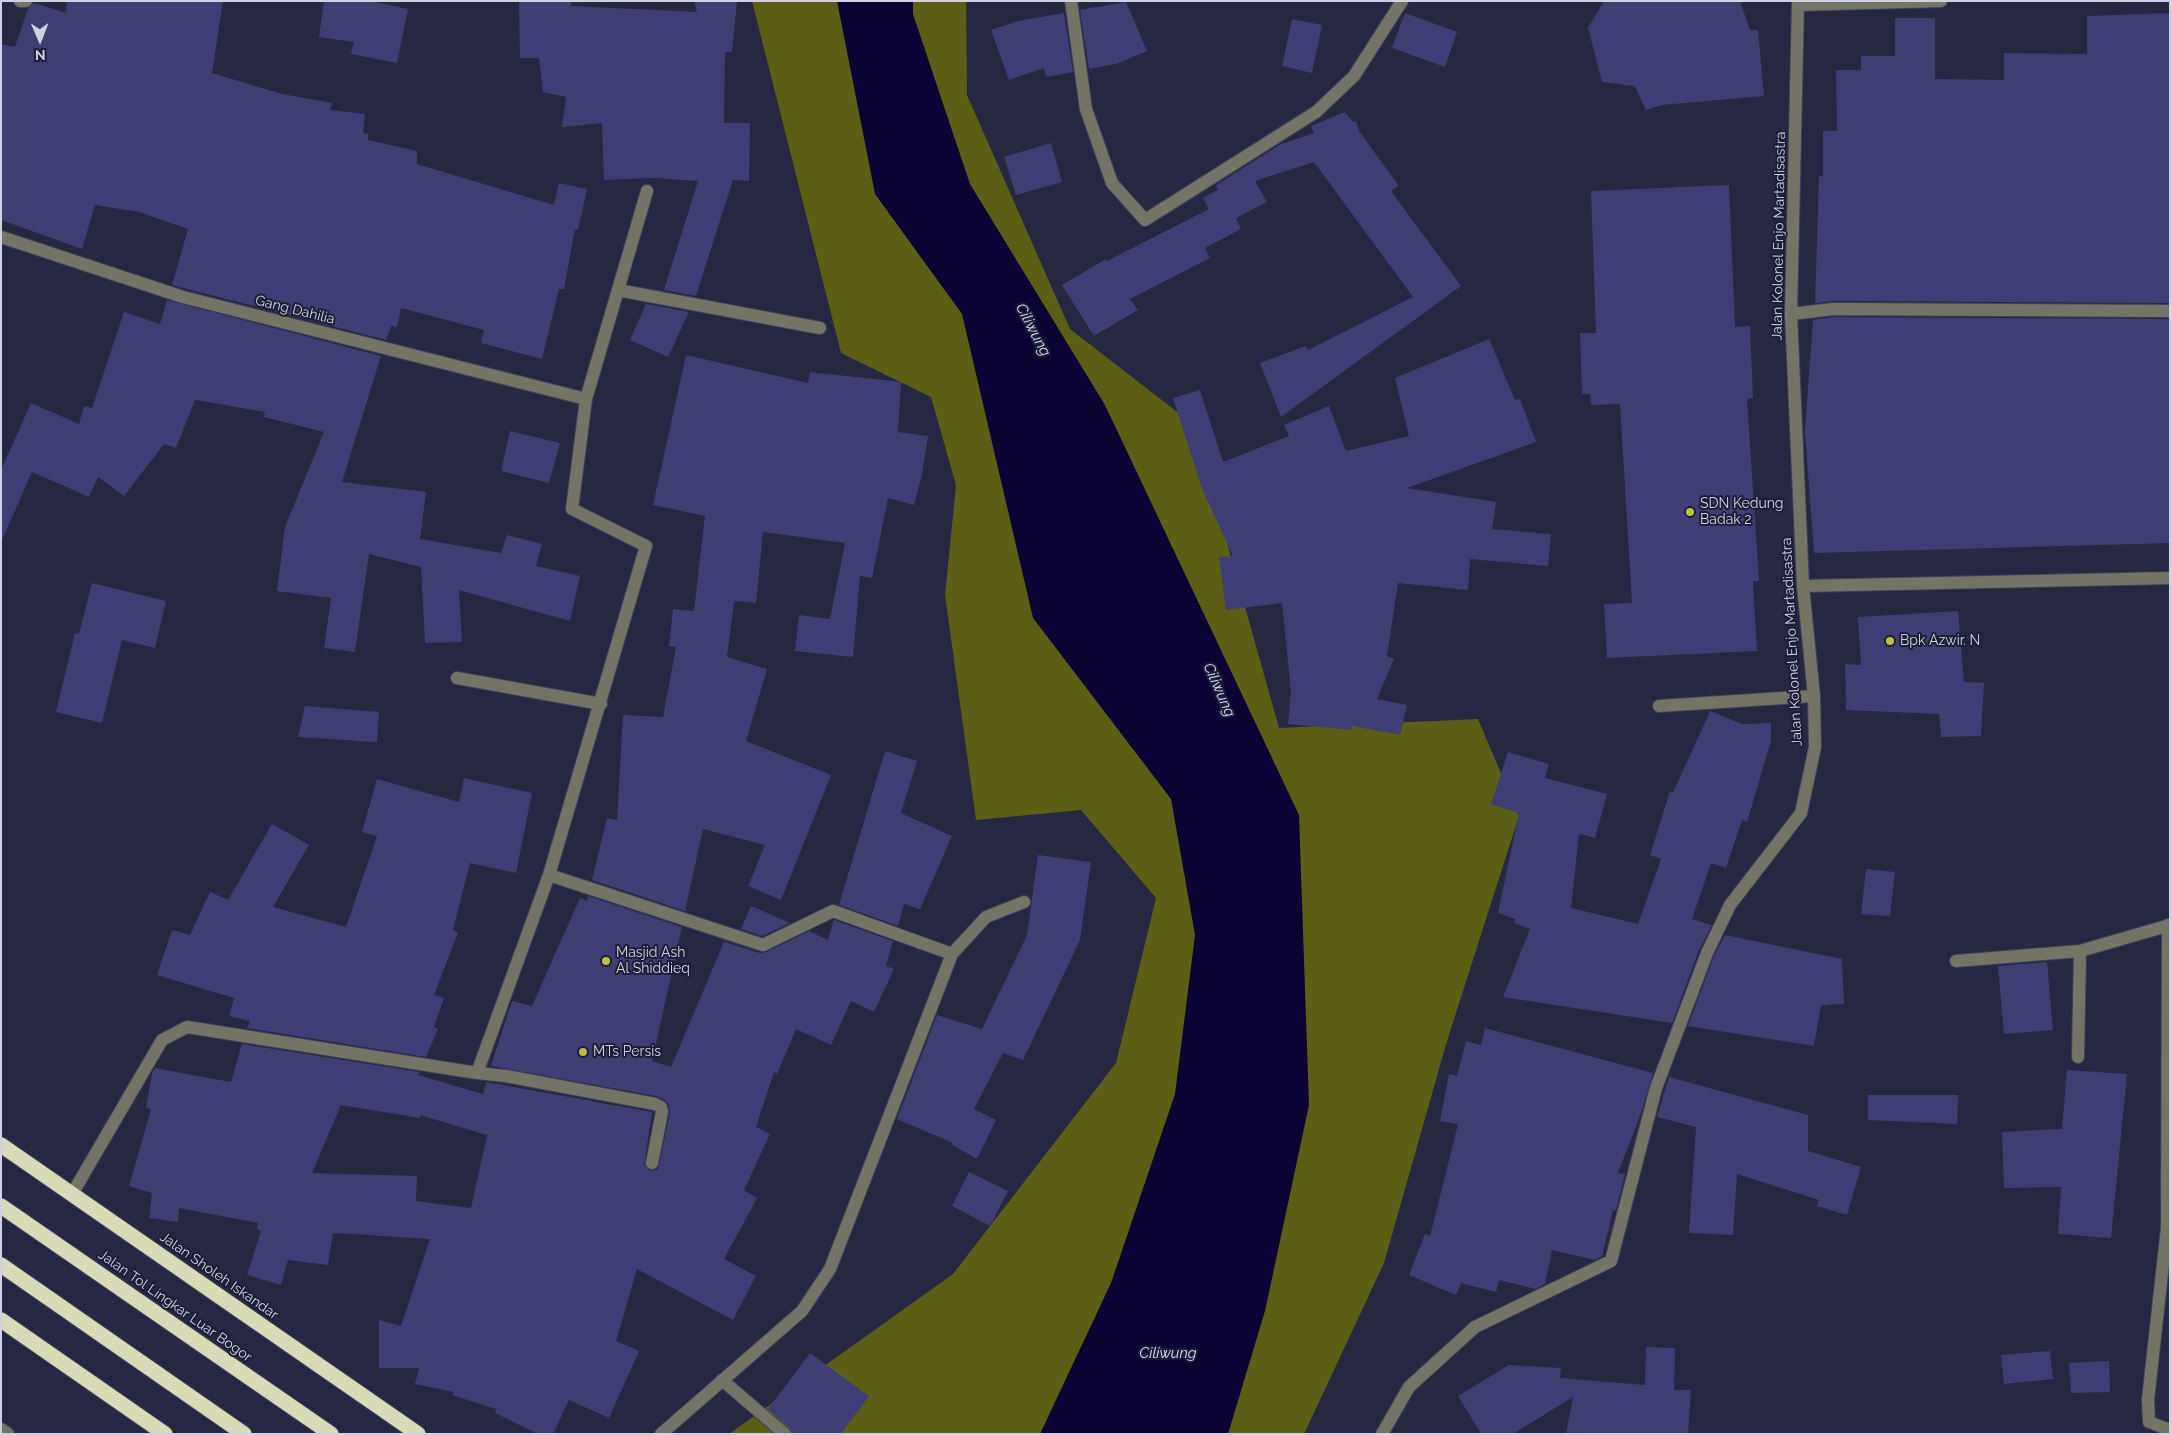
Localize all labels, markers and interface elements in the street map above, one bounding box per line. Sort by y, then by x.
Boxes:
north arrow [15,15,65,65]
text: N [35,47,46,63]
street label: Jalan Kolonel Enjo Martadisastra [1769,131,1789,341]
street label: Gang Dahilia [254,292,336,328]
water label: Ciliwung [1012,300,1054,360]
place label: SDN Kedung Badak 2 [1700,496,1784,528]
marker: SDN Kedung Badak 2 [1684,506,1696,518]
street label: Jalan Kolonel Enjo Martadisastra [1778,537,1806,747]
place label: Bpk Azwir. N [1900,633,1980,649]
marker: Bpk Azwir. N [1884,635,1896,647]
water label: Ciliwung [1199,660,1239,720]
place label: Masjid Ash Al Shiddieq [616,945,690,978]
marker: Masjid Ash Al Shiddieq [600,955,612,967]
place label: MTs Persis [593,1044,661,1060]
marker: MTs Persis [577,1046,589,1058]
street label: Jalan Sholeh Iskandar [157,1229,281,1323]
street label: Jalan Tol Lingkar Luar Bogor [95,1246,255,1366]
water label: Ciliwung [1139,1344,1197,1362]

